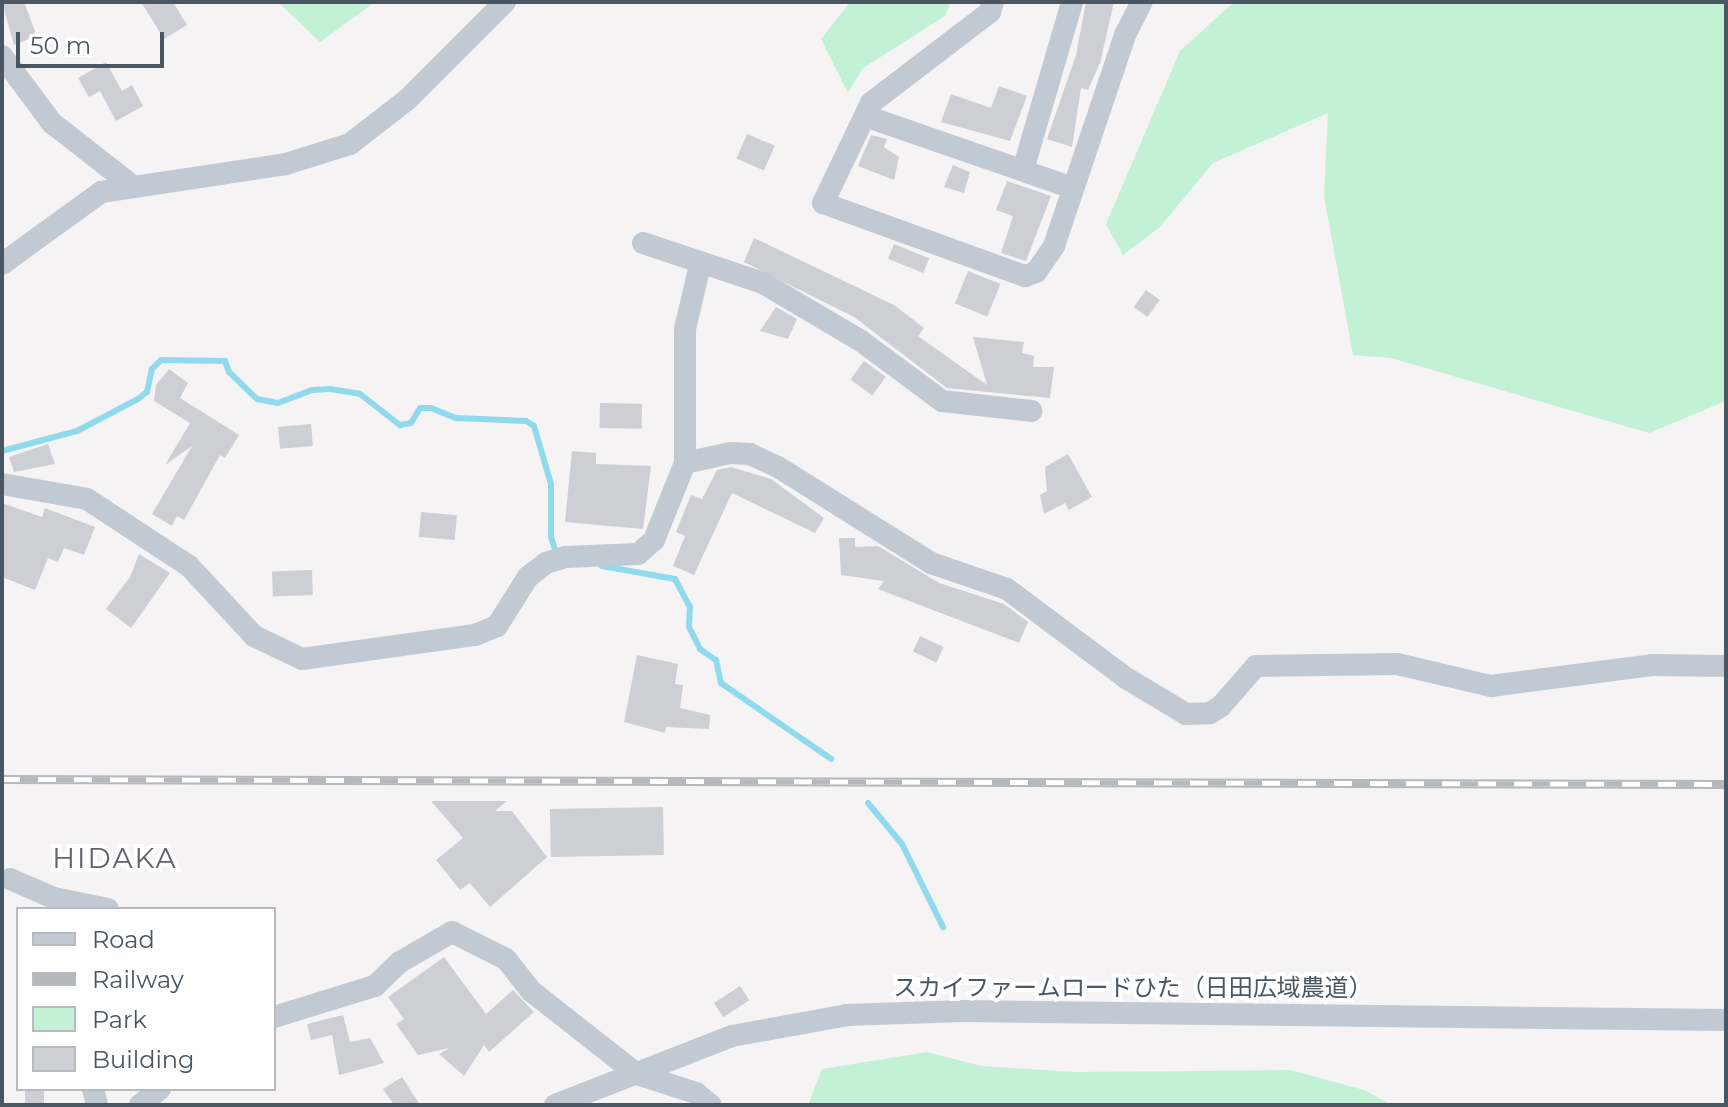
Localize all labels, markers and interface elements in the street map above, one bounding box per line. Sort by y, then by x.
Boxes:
scale bar [20,16,168,66]
text: 50 m [30,31,91,60]
district label: HIDAKA [52,841,178,875]
legend [16,907,276,1091]
text: Road [92,925,155,954]
text: Railway [92,965,184,994]
street label: スカイファームロードひた（日田広域農道） [893,974,1373,1002]
text: Park [92,1005,147,1034]
text: Building [92,1045,195,1074]

